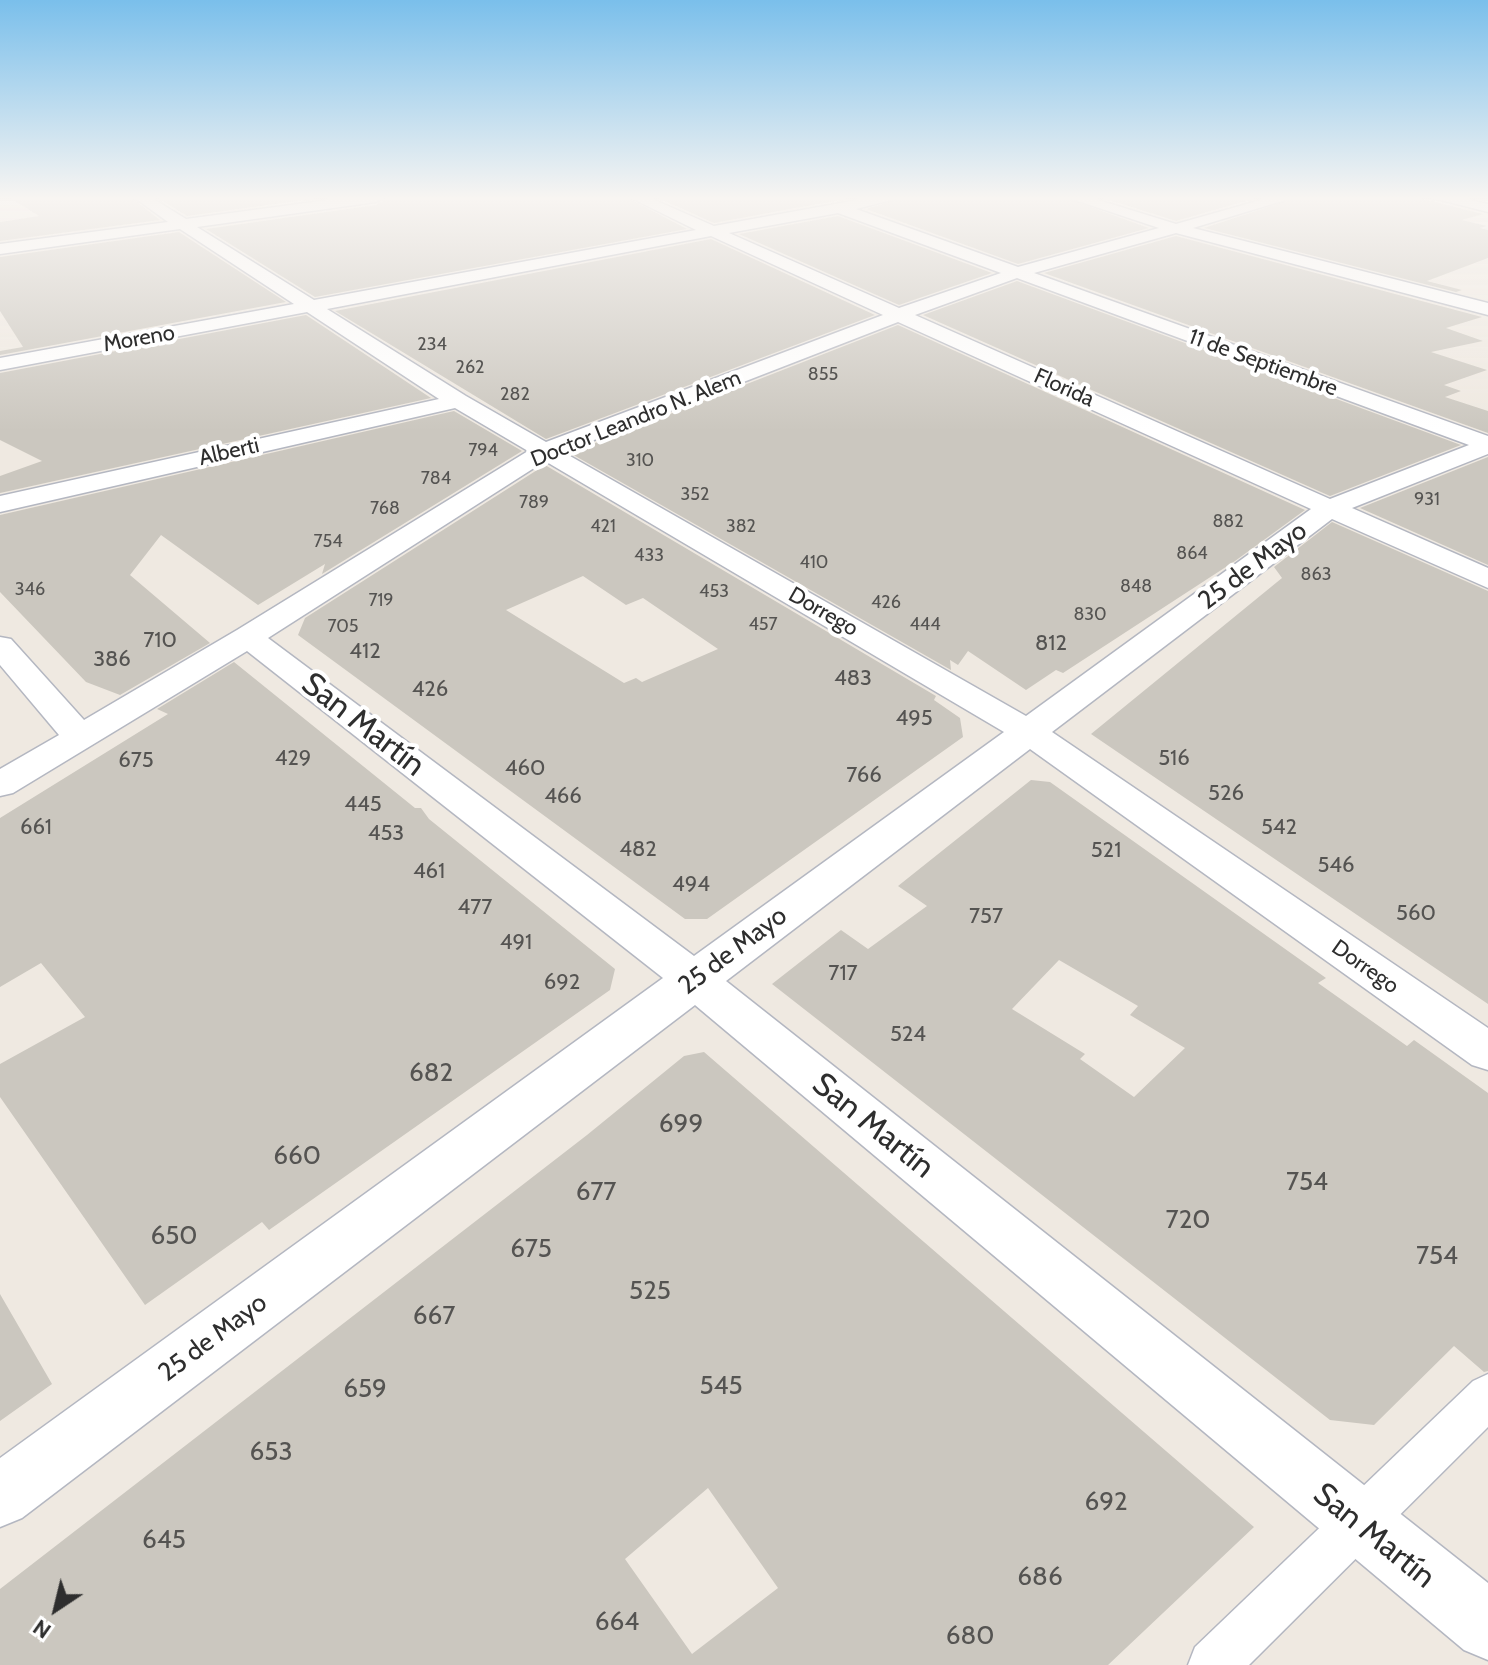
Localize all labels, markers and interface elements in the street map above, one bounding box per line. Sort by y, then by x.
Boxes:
street label: Moreno [101,320,177,358]
street label: 11 de Septiembre [1185,324,1341,402]
house number: 234 [417,334,447,356]
house number: 262 [455,357,485,379]
street label: Florida [1030,363,1098,413]
house number: 855 [808,364,838,386]
street label: Doctor Leandro N. Alem [527,365,745,473]
house number: 282 [500,384,530,406]
street label: Alberti [196,432,262,472]
house number: 794 [468,440,498,462]
house number: 310 [626,450,654,472]
house number: 784 [421,468,451,490]
house number: 352 [681,484,709,506]
house number: 931 [1414,489,1440,511]
house number: 789 [519,492,549,514]
house number: 768 [370,498,400,520]
house number: 882 [1212,511,1244,533]
street label: 25 de Mayo [1193,515,1313,617]
house number: 421 [590,516,616,538]
house number: 382 [726,516,756,538]
house number: 754 [313,531,343,553]
house number: 864 [1176,543,1208,565]
house number: 433 [634,545,664,567]
house number: 410 [800,552,828,574]
house number: 863 [1301,564,1331,586]
house number: 848 [1120,576,1152,598]
house number: 346 [15,579,45,601]
house number: 453 [699,581,729,603]
street label: Dorrego [784,582,862,642]
house number: 719 [368,590,394,612]
house number: 426 [871,592,901,614]
house number: 830 [1073,604,1107,626]
house number: 457 [748,614,778,636]
house number: 444 [909,614,941,636]
house number: 705 [327,616,359,638]
house number: 710 [143,628,177,654]
house number: 812 [1035,631,1067,657]
house number: 412 [349,639,381,665]
house number: 386 [93,647,131,673]
street label: San Martín [294,665,432,785]
house number: 483 [834,666,872,692]
house number: 426 [412,677,448,703]
house number: 495 [895,706,933,732]
house number: 429 [275,746,311,772]
house number: 516 [1158,746,1190,772]
house number: 675 [118,748,154,774]
house number: 460 [505,756,545,782]
house number: 766 [846,763,882,789]
house number: 526 [1208,781,1244,807]
house number: 466 [544,784,582,810]
house number: 445 [344,792,382,818]
house number: 661 [20,815,52,841]
house number: 542 [1261,815,1297,841]
house number: 453 [368,821,404,847]
house number: 482 [619,837,657,863]
house number: 521 [1091,838,1121,864]
house number: 546 [1317,853,1355,879]
house number: 461 [413,859,445,885]
house number: 494 [672,872,710,898]
house number: 477 [458,895,492,921]
street label: 25 de Mayo [673,900,793,1002]
house number: 560 [1396,901,1436,927]
house number: 757 [969,904,1003,930]
house number: 491 [500,930,532,956]
street label: Dorrego [1326,934,1404,1000]
house number: 717 [828,961,858,987]
house number: 692 [544,970,580,996]
house number: 524 [890,1022,926,1048]
house number: 682 [409,1057,453,1089]
street label: San Martín [804,1065,942,1187]
house number: 699 [659,1108,703,1140]
house number: 660 [273,1140,321,1172]
house number: 754 [1286,1166,1328,1198]
house number: 677 [576,1176,616,1208]
house number: 720 [1166,1204,1210,1236]
house number: 650 [151,1220,197,1252]
house number: 675 [510,1233,552,1265]
house number: 754 [1416,1240,1458,1272]
house number: 525 [629,1275,671,1307]
street label: 25 de Mayo [153,1287,273,1389]
house number: 667 [413,1300,455,1332]
house number: 545 [699,1370,743,1402]
house number: 659 [343,1373,387,1405]
house number: 653 [250,1436,292,1468]
street label: San Martín [1305,1475,1443,1597]
house number: 692 [1084,1486,1128,1518]
house number: 645 [142,1524,186,1556]
house number: 686 [1017,1561,1063,1593]
north arrow [16,1569,96,1649]
house number: 664 [595,1606,639,1638]
text: N [28,1614,56,1645]
house number: 680 [946,1620,994,1652]

